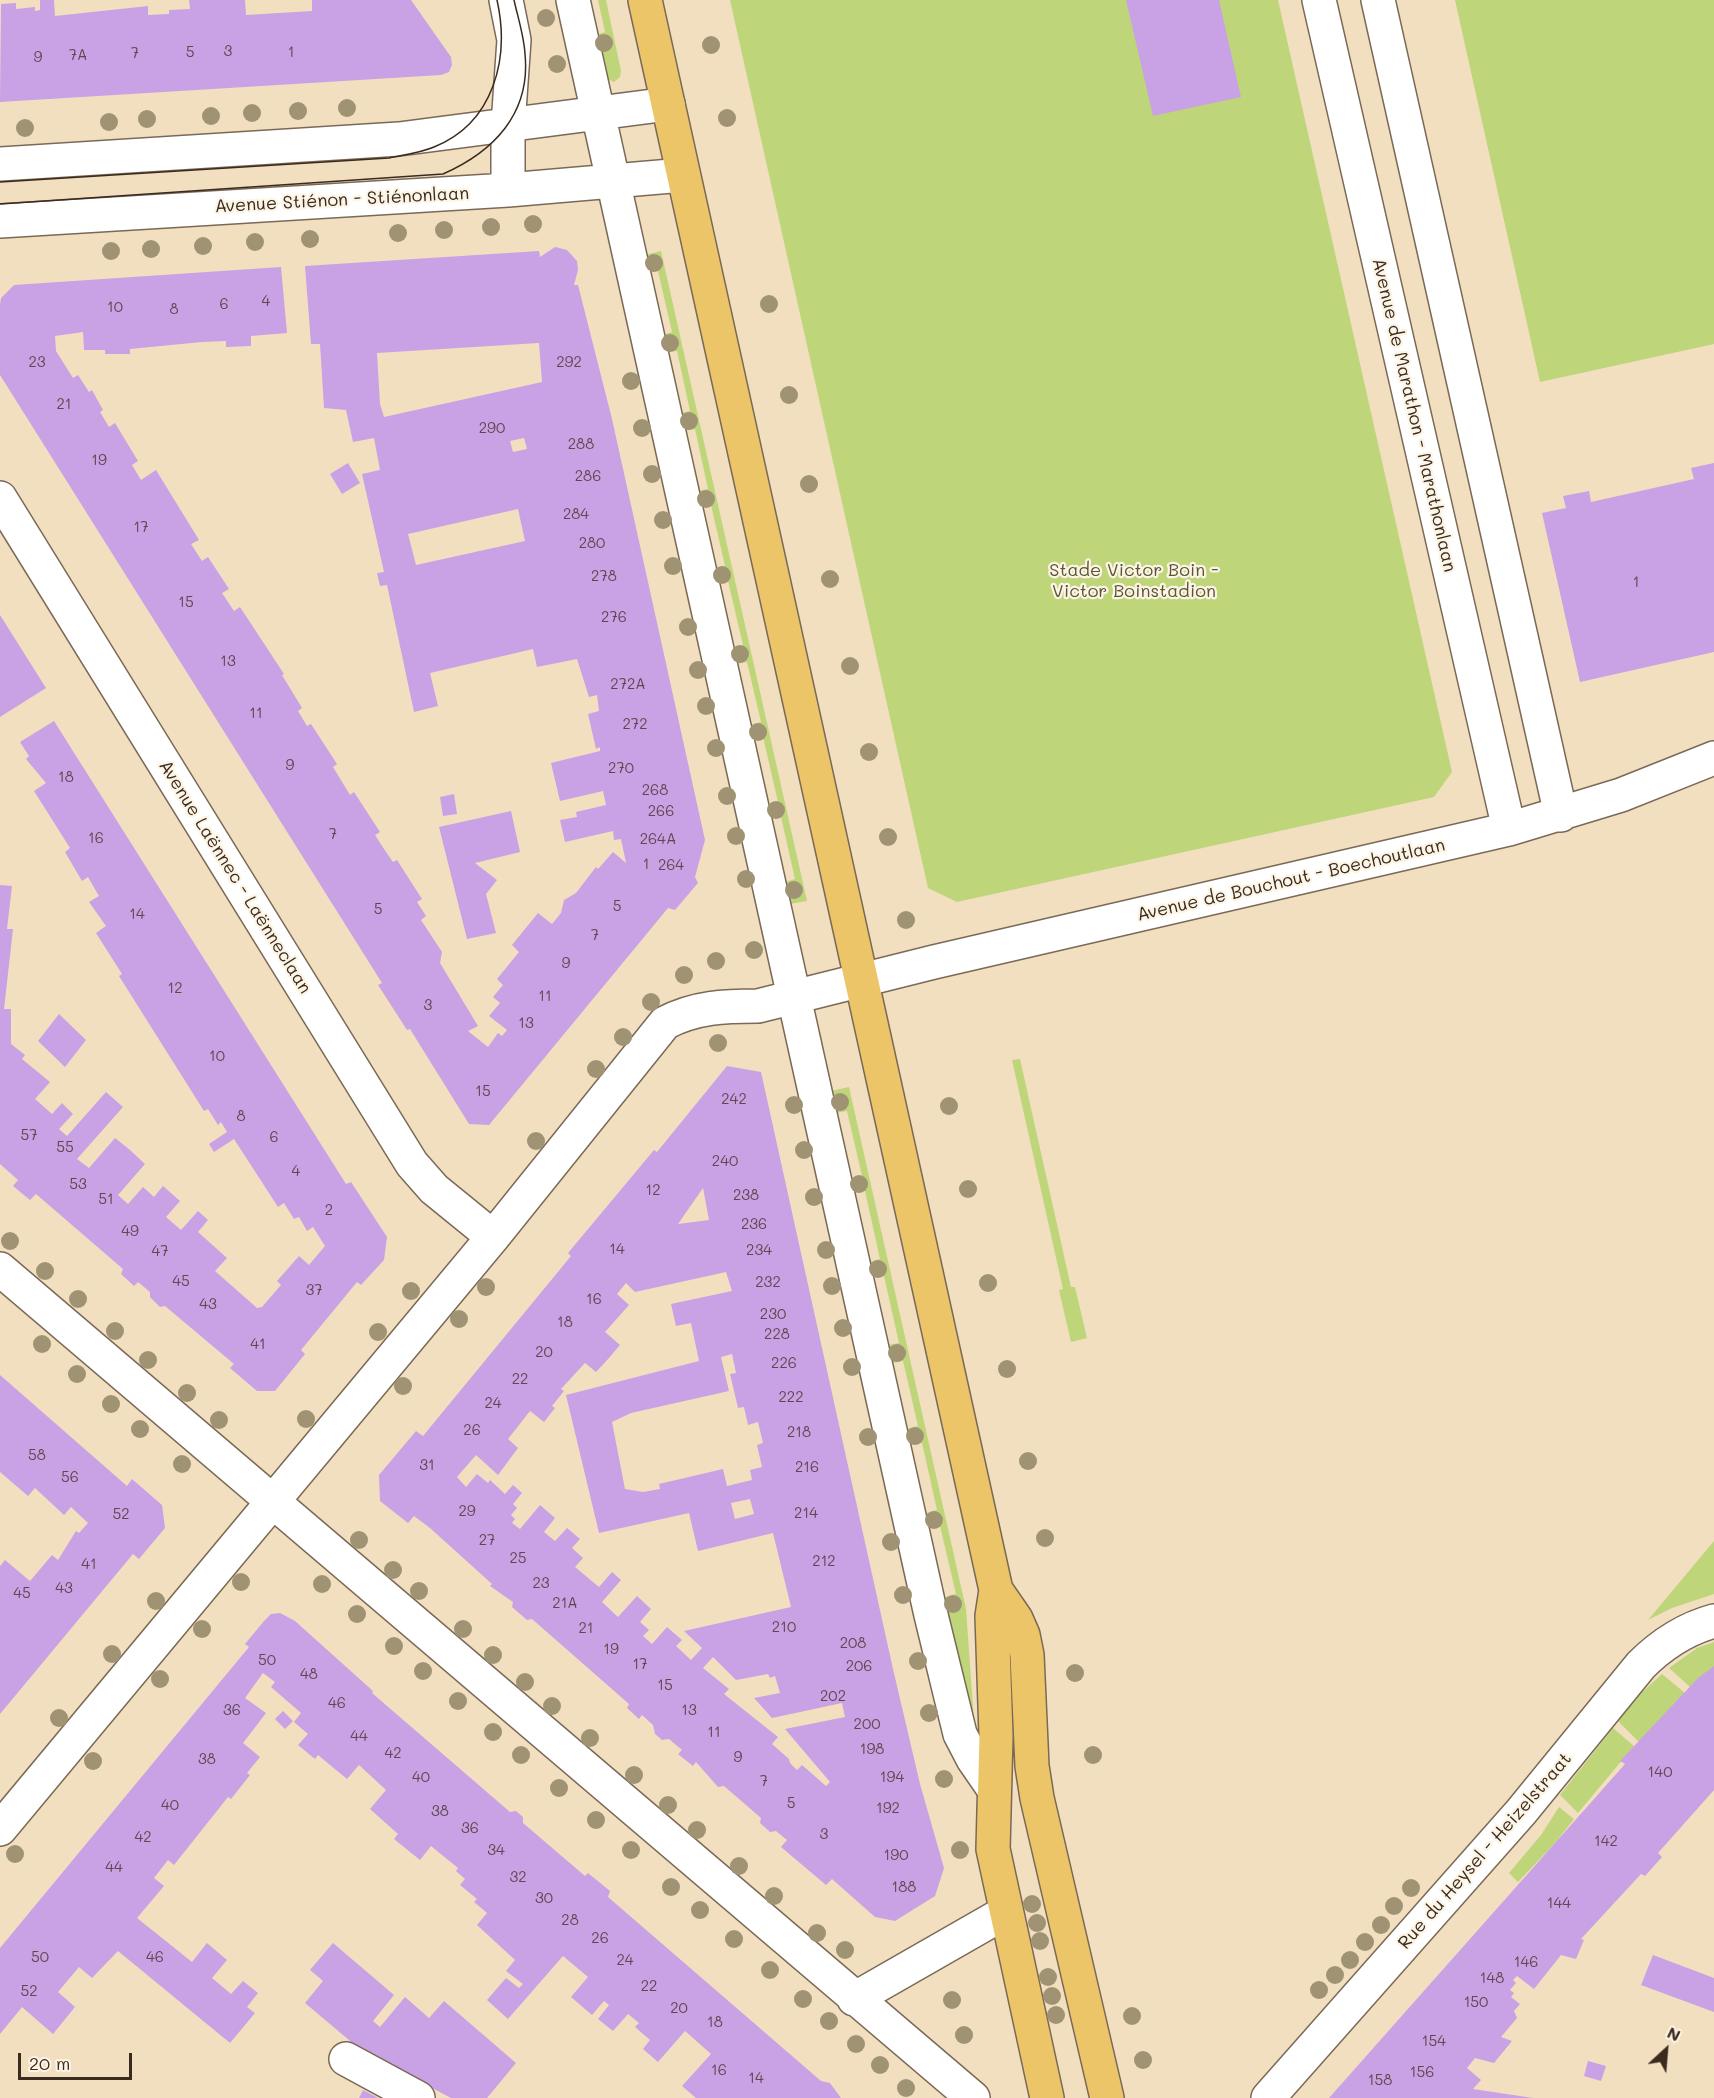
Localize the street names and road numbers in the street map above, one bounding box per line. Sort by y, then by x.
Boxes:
street label: Avenue Stiénon - Stiénonlaan [214,183,470,217]
street label: Avenue de Marathon - Marathonlaan [1367,256,1461,574]
street label: Avenue Laënnec - Laënneclaan [154,756,316,998]
street label: Avenue de Bouchout - Boechoutlaan [1135,834,1447,926]
street label: Rue du Heysel - Heizelstraat [1394,1748,1576,1954]

